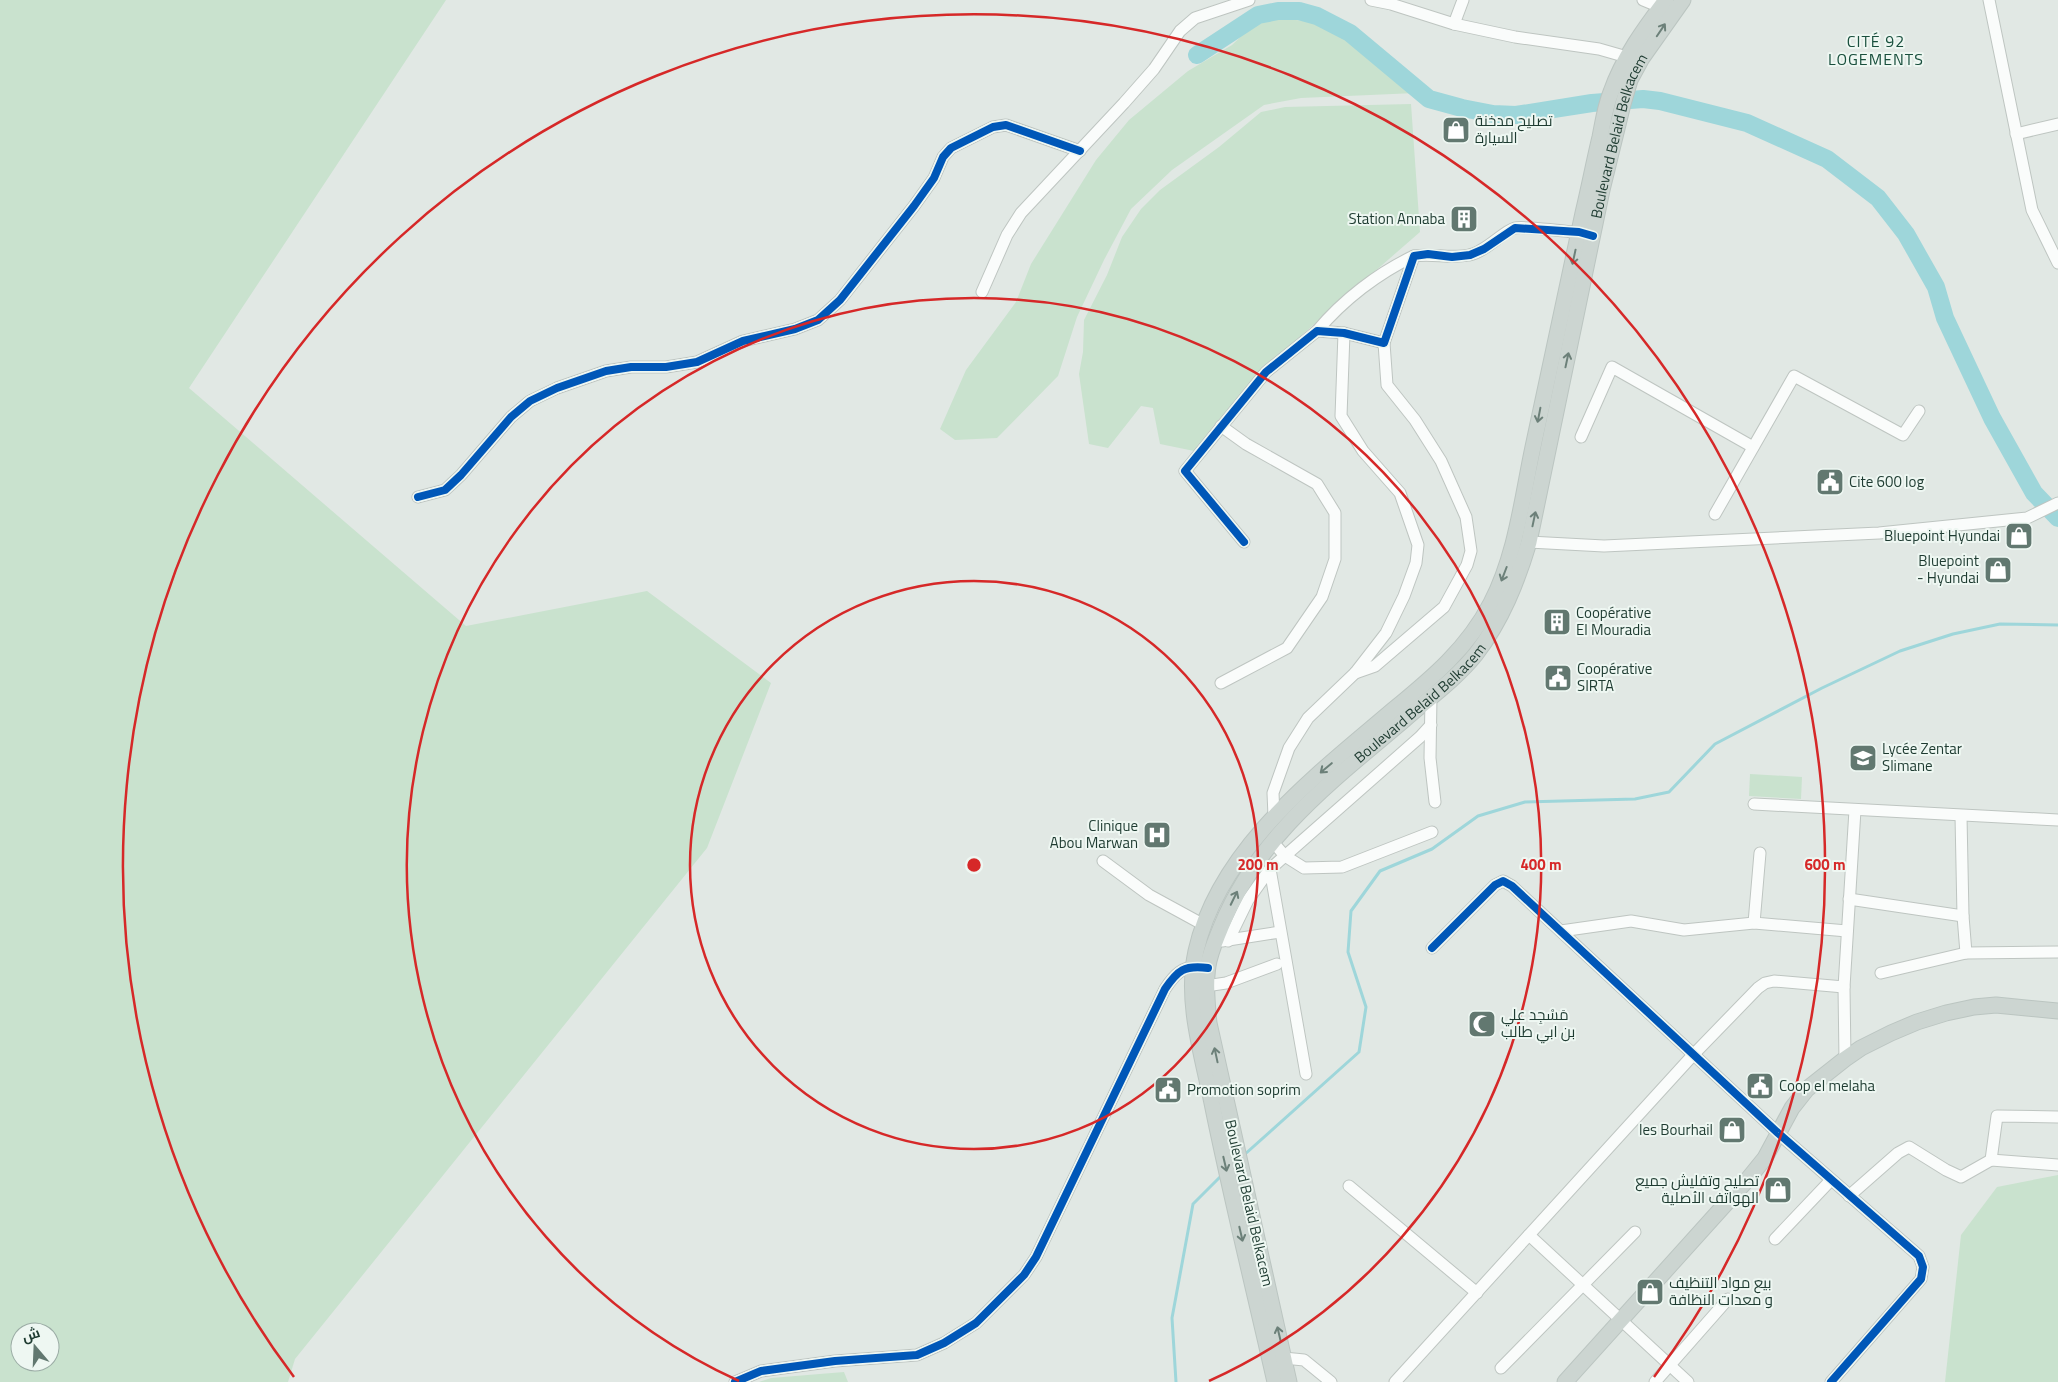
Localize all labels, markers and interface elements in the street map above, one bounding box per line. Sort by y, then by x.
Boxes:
one-way arrow [1656,24,1666,38]
district label: CITÉ 92 LOGEMENTS [1828,29,1924,71]
street label: Boulevard Belaid Belkacem [1584,49,1653,221]
place label: تصليح مدخنة السيارة [1475,109,1553,149]
shop icon: تصليح مدخنة السيارة [1441,115,1471,145]
building icon: Station Annaba [1449,204,1479,234]
place label: Station Annaba [1348,207,1445,230]
one-way arrow [1569,248,1578,264]
one-way arrow [1563,352,1572,368]
one-way arrow [1534,407,1543,423]
public building icon: Cite 600 log [1815,467,1845,497]
place label: Cite 600 log [1849,470,1924,493]
one-way arrow [1530,511,1540,527]
shop icon: Bluepoint Hyundai [2004,521,2034,551]
place label: Bluepoint Hyundai [1884,524,2000,547]
place label: Bluepoint - Hyundai [1917,549,1980,589]
shop icon: Bluepoint - Hyundai [1983,555,2013,585]
one-way arrow [1499,566,1508,581]
place label: Coopérative El Mouradia [1576,601,1651,641]
building icon: Coopérative El Mouradia [1542,607,1572,637]
street label: Boulevard Belaid Belkacem [1349,638,1491,768]
place label: Coopérative SIRTA [1577,657,1652,697]
public building icon: Coopérative SIRTA [1543,663,1573,693]
place label: Lycée Zentar Slimane [1882,737,1962,777]
school or university icon: Lycée Zentar Slimane [1848,743,1878,773]
one-way arrow [1319,762,1332,773]
place label: Clinique Abou Marwan [1050,814,1138,854]
hospital icon: Clinique Abou Marwan [1142,820,1172,850]
text: 200 m [1237,853,1279,876]
text: 400 m [1520,853,1562,876]
text: 600 m [1804,853,1846,876]
centre of rings [965,856,983,874]
one-way arrow [1229,891,1239,906]
place label: مَسْجِد علي بن ابي طالب [1501,1003,1575,1044]
mosque icon: مَسْجِد علي بن ابي طالب [1467,1009,1497,1039]
one-way arrow [1211,1048,1220,1064]
public building icon: Coop el melaha [1745,1071,1775,1101]
place label: Coop el melaha [1779,1074,1876,1097]
public building icon: Promotion soprim [1153,1075,1183,1105]
place label: Promotion soprim [1187,1078,1301,1101]
shop icon: les Bourhail [1717,1115,1747,1145]
street label: Boulevard Belaid Belkacem [1219,1117,1280,1289]
place label: les Bourhail [1639,1118,1713,1141]
one-way arrow [1221,1155,1230,1171]
place label: تصليح وتفليش جميع الهواتف الأصلية [1635,1169,1759,1209]
shop icon: تصليح وتفليش جميع الهواتف الأصلية [1763,1175,1793,1205]
one-way arrow [1237,1225,1246,1241]
place label: بيع مواد التنظيف و معدات النظافة [1669,1271,1773,1311]
shop icon: بيع مواد التنظيف و معدات النظافة [1635,1277,1665,1307]
text: ش [19,1321,43,1347]
north arrow [10,1322,60,1372]
one-way arrow [1274,1327,1283,1343]

